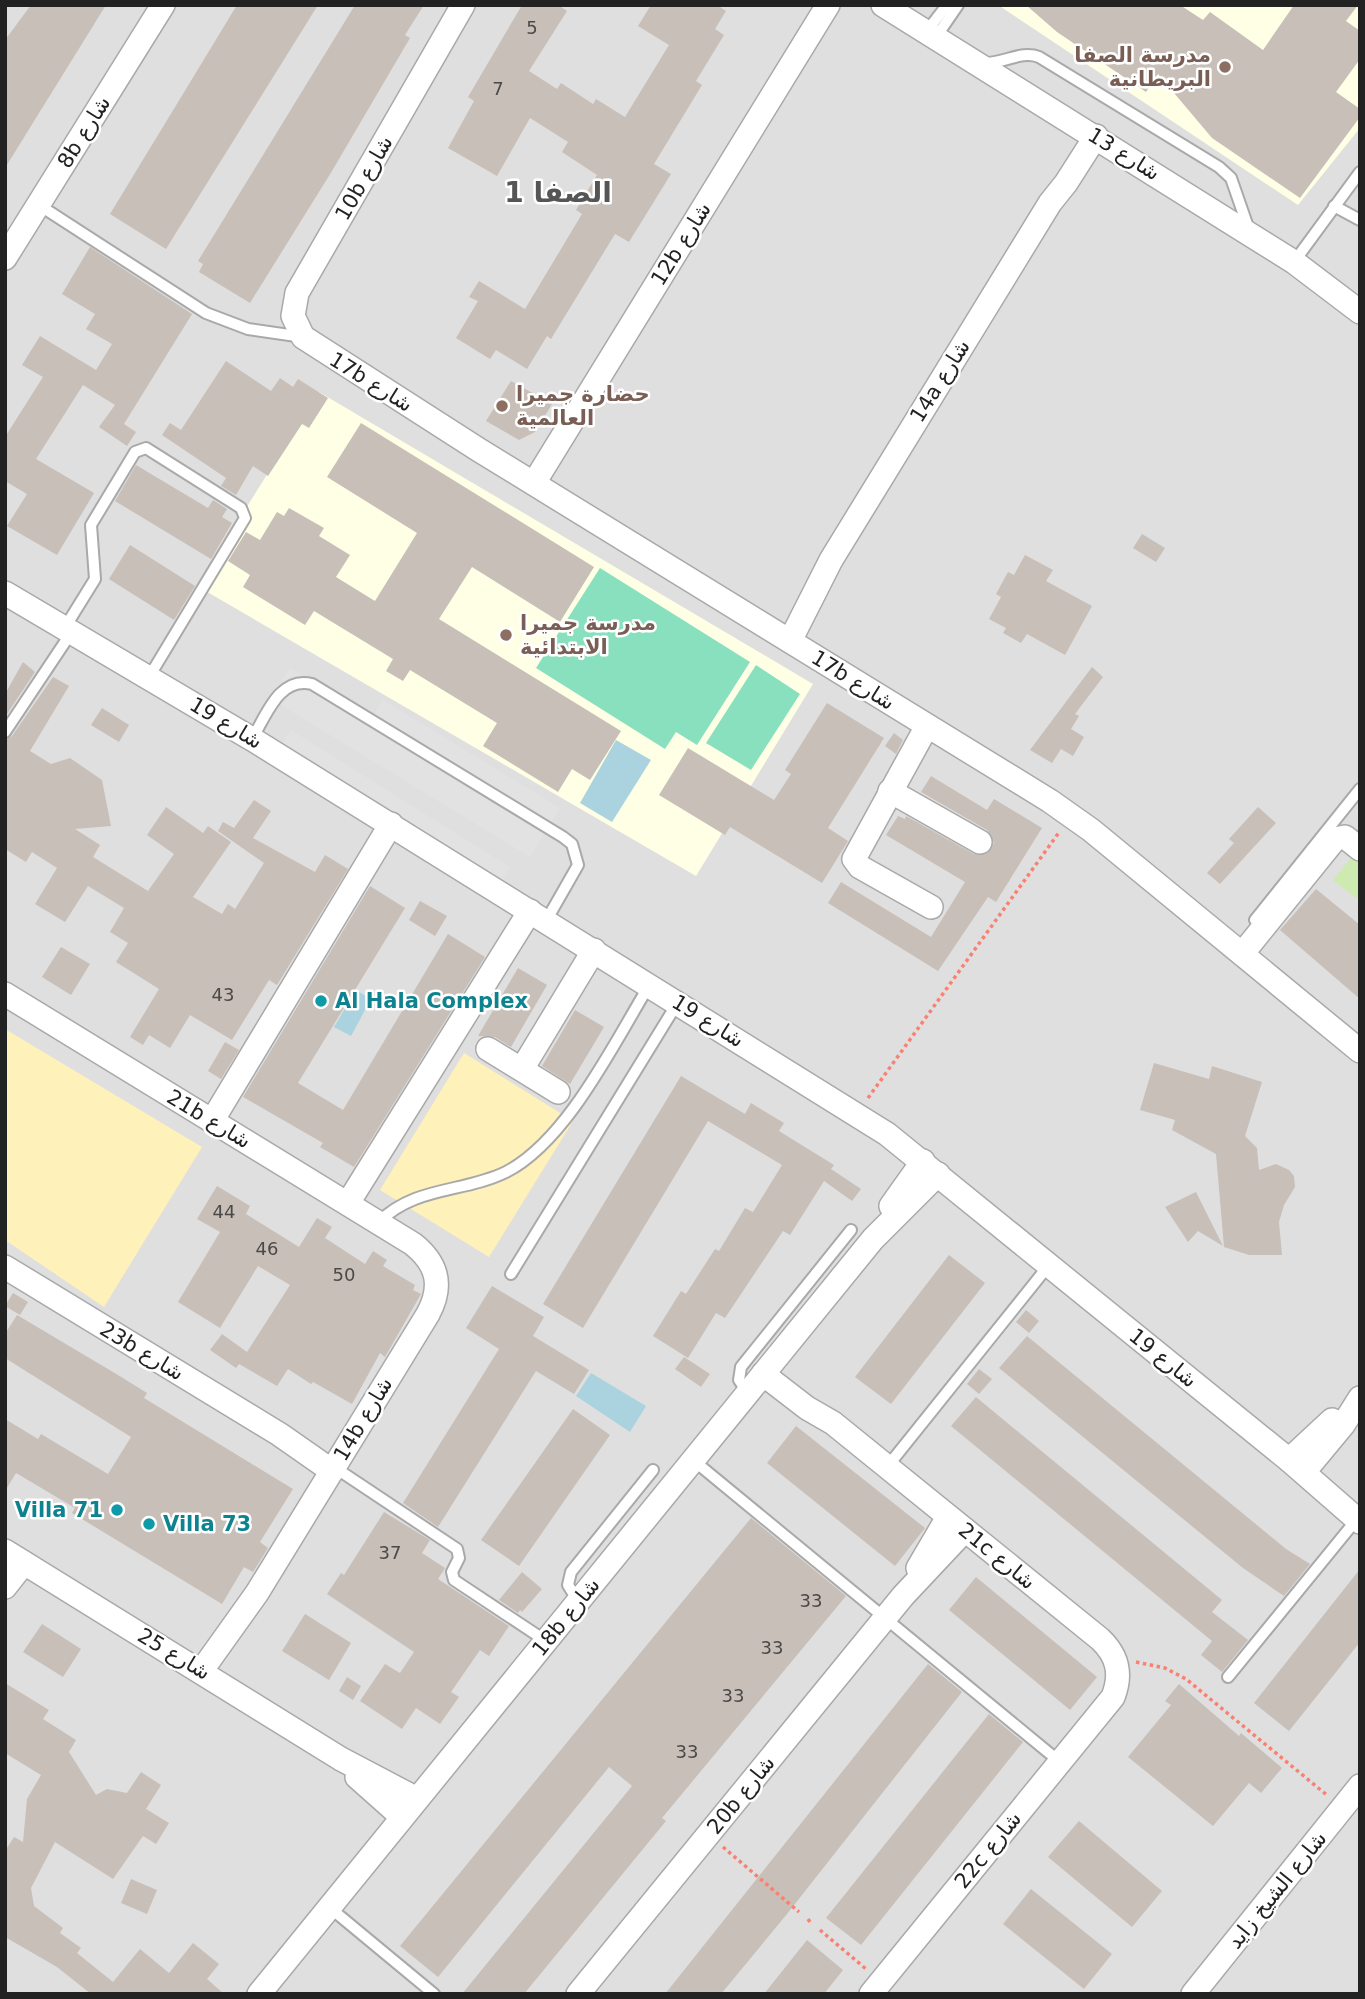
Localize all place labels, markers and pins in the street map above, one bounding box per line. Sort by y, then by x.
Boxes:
place label: مدرسة الصفا البريطانية [1074,43,1211,91]
marker: مدرسة الصفا البريطانية [1217,59,1233,75]
place label: حضارة جميرا العالمية [516,382,650,430]
marker: حضارة جميرا العالمية [494,398,510,414]
place label: مدرسة جميرا الابتدائية [520,611,656,659]
marker: مدرسة جميرا الابتدائية [498,627,514,643]
place label: Al Hala Complex [335,989,528,1013]
marker: Al Hala Complex [313,993,329,1009]
place label: Villa 71 [15,1498,103,1522]
marker: Villa 71 [109,1502,125,1518]
place label: Villa 73 [163,1512,251,1536]
marker: Villa 73 [141,1516,157,1532]

